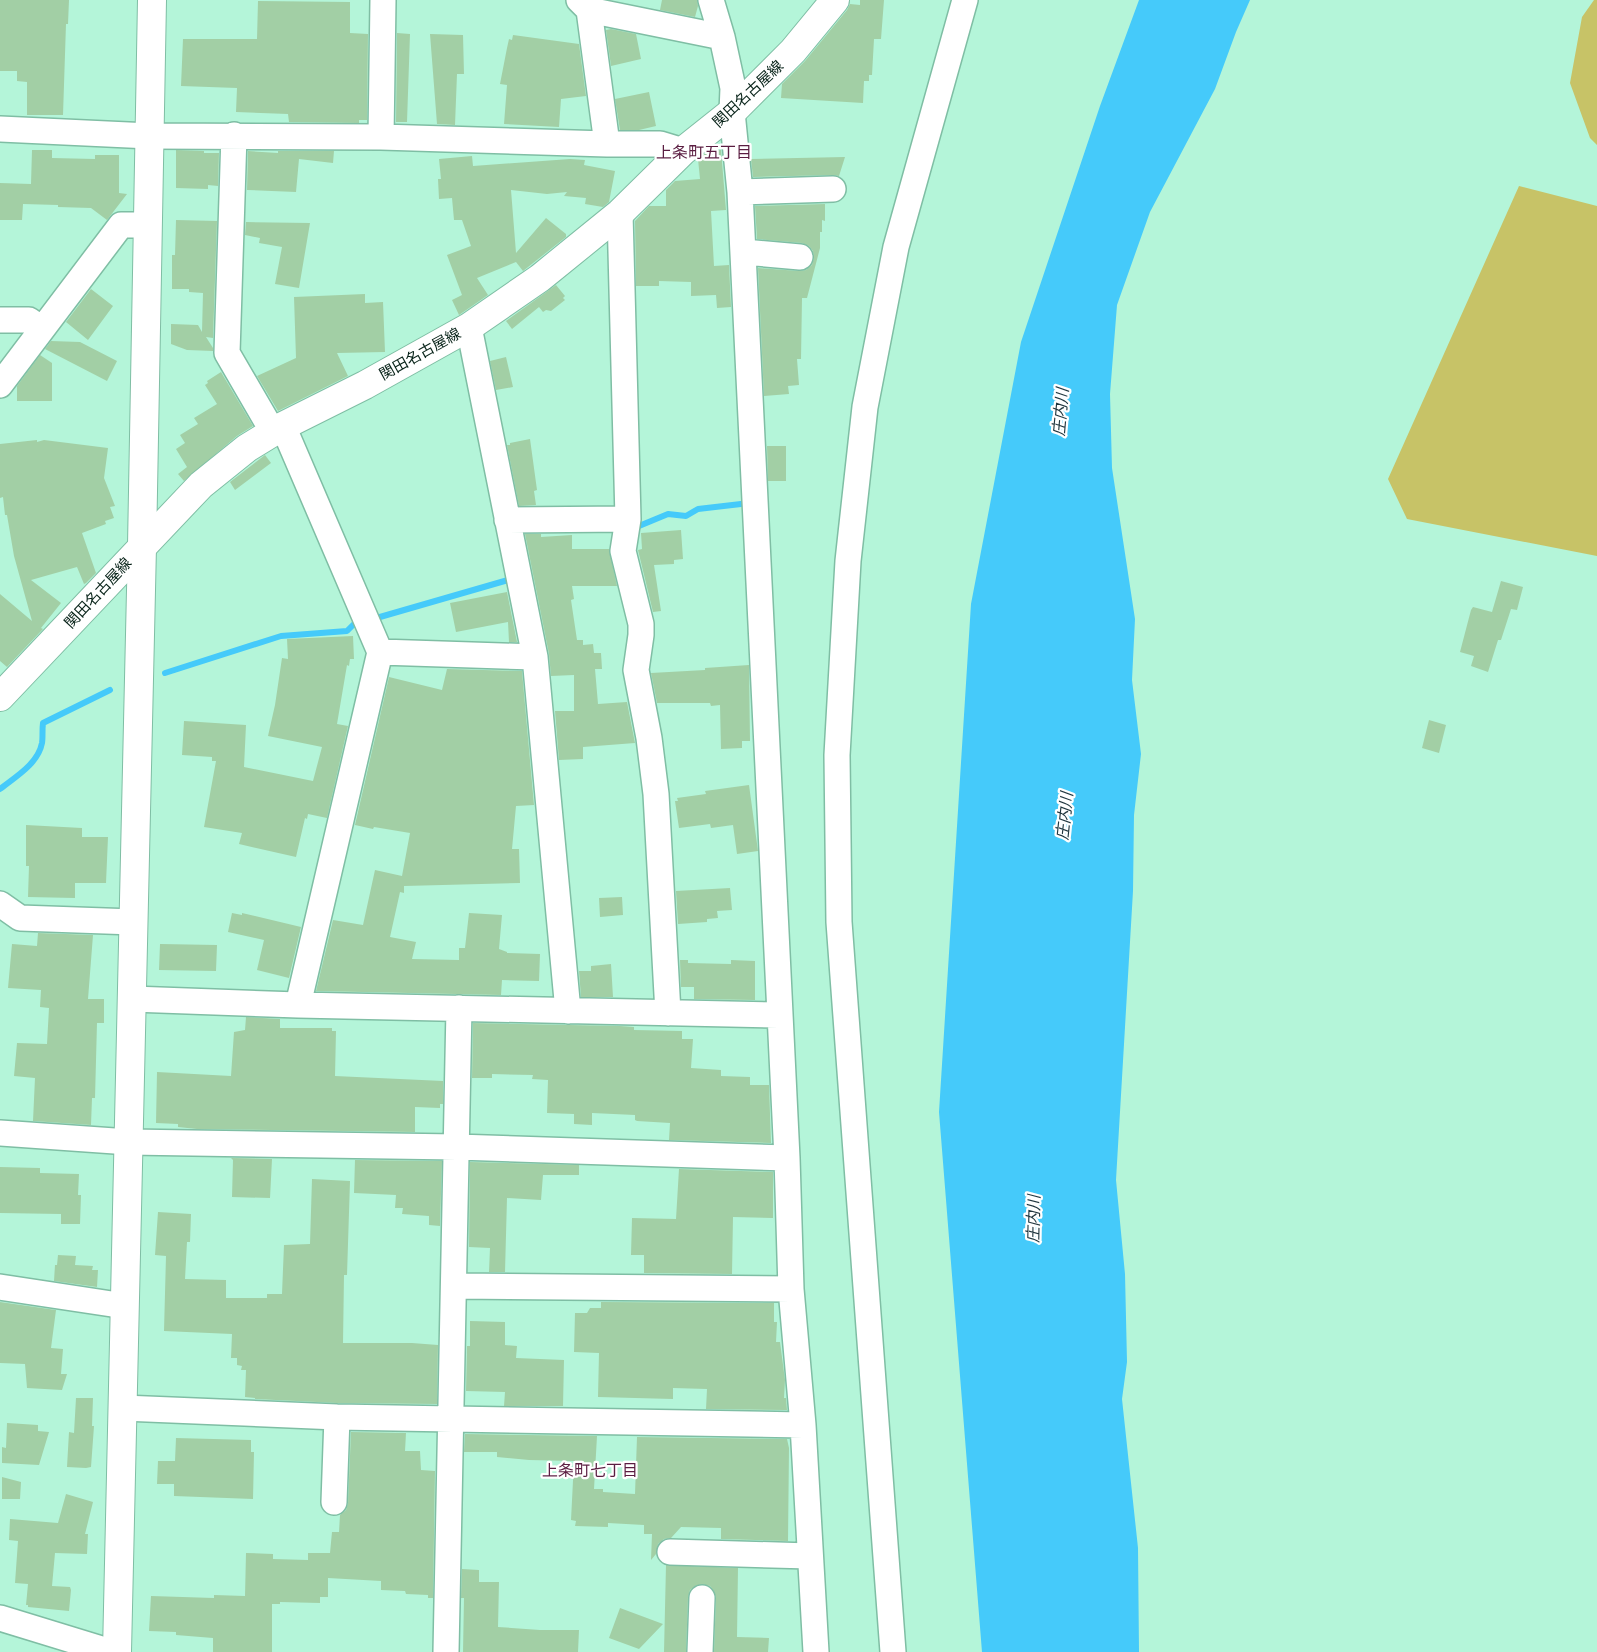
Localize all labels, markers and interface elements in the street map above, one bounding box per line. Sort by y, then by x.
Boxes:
street label: 関田名古屋線 [709,57,787,131]
district label: 上条町五丁目 [656,143,752,162]
street label: 関田名古屋線 [376,324,464,384]
water label: 庄内川 [1049,385,1072,437]
street label: 関田名古屋線 [61,554,135,632]
water label: 庄内川 [1053,789,1077,841]
water label: 庄内川 [1024,1193,1043,1243]
district label: 上条町七丁目 [542,1461,638,1480]

